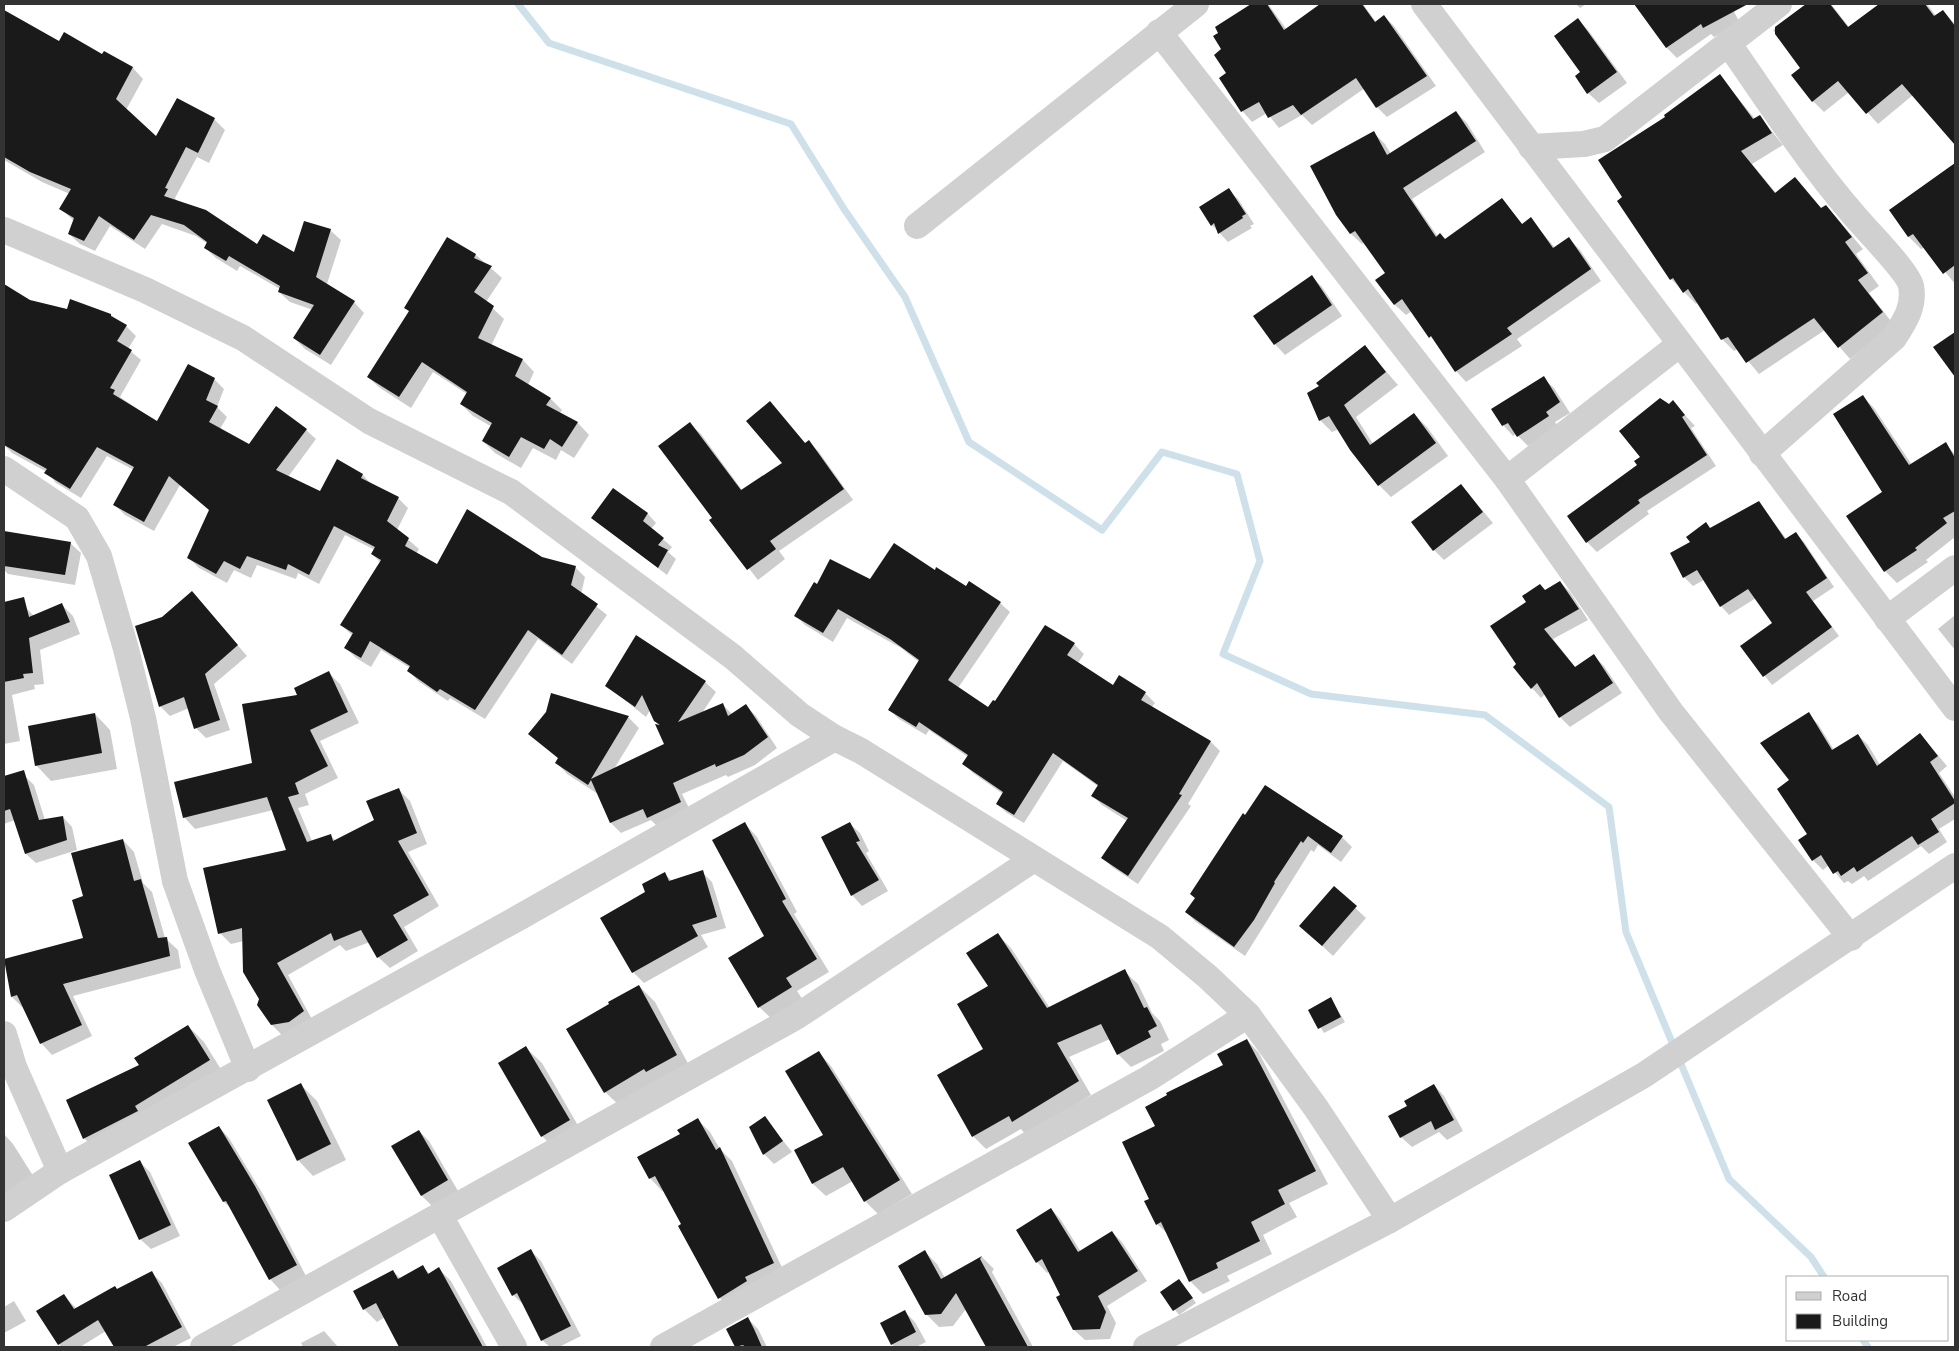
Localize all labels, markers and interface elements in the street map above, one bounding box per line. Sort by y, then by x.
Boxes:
legend [1786,1276,1949,1341]
text: Road [1832,1286,1867,1306]
text: Building [1832,1311,1888,1331]

